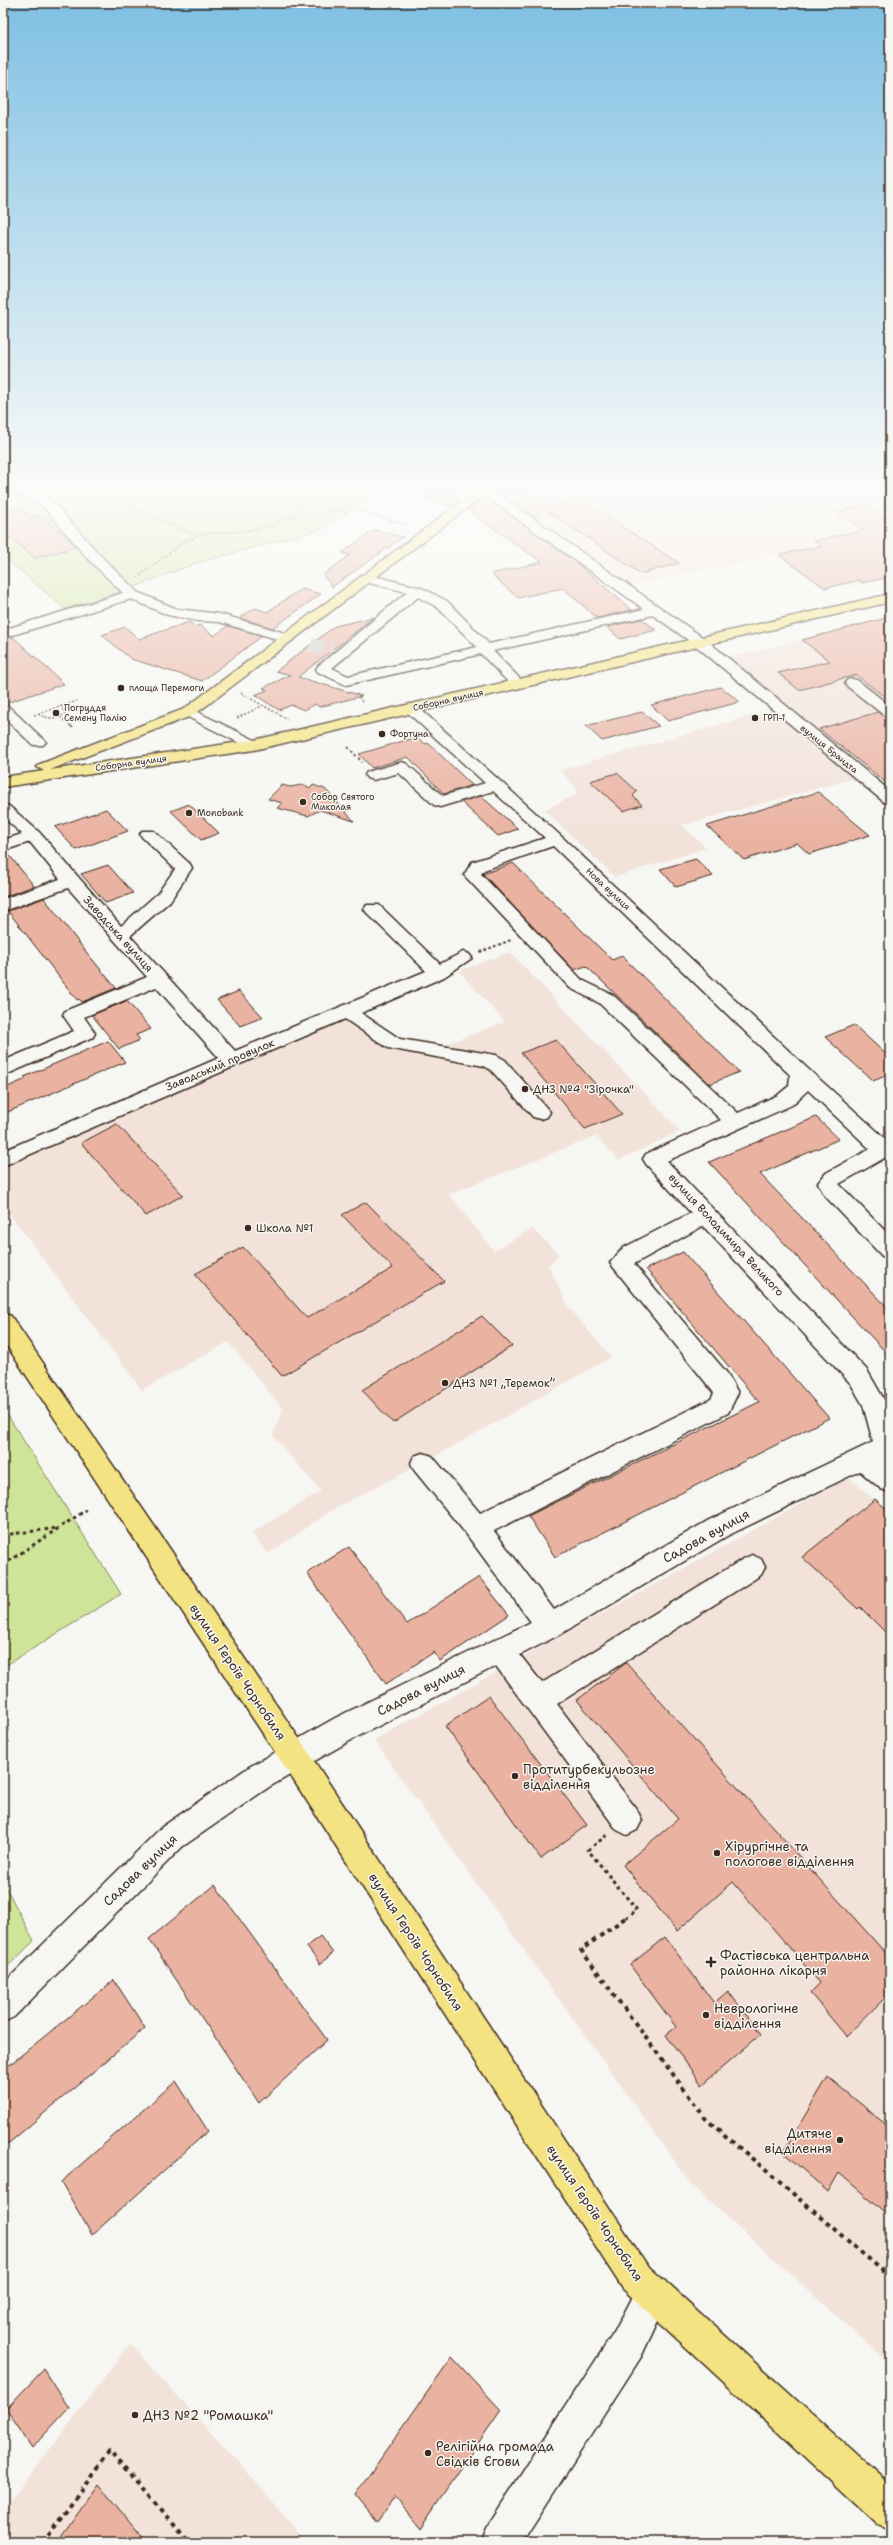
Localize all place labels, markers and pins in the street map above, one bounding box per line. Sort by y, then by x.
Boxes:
place label: площа Перемоги [129,682,204,694]
marker: площа Перемоги [116,683,126,693]
place label: Погруддя Семену Палію [64,702,127,724]
marker: Погруддя Семену Палію [51,708,61,718]
place label: ГРП-1 [763,712,785,724]
marker: ГРП-1 [750,713,760,723]
place label: Фортуна [390,728,429,740]
marker: Фортуна [377,729,387,739]
place label: Собор Святого Миколая [311,791,374,813]
marker: Собор Святого Миколая [298,797,308,807]
place label: Monobank [197,807,243,819]
marker: Monobank [184,808,194,818]
place label: ДНЗ №4 "Зірочка" [533,1082,634,1097]
marker: ДНЗ №4 "Зірочка" [520,1084,530,1094]
place label: Школа №1 [256,1221,313,1236]
marker: Школа №1 [243,1223,253,1233]
place label: ДНЗ №1 „Теремок” [453,1376,555,1391]
marker: ДНЗ №1 „Теремок” [440,1378,450,1388]
place label: Протитурбекульозне відділення [523,1761,655,1793]
marker: Протитурбекульозне відділення [510,1771,520,1781]
place label: Хірургічне та пологове відділення [725,1838,854,1870]
marker: Хірургічне та пологове відділення [712,1848,722,1858]
place label: Фастівська центральна районна лікарня [720,1947,869,1979]
marker: Фастівська центральна районна лікарня [705,1956,717,1968]
place label: Неврологічне відділення [714,2000,799,2032]
marker: Неврологічне відділення [701,2010,711,2020]
place label: Дитяче відділення [765,2125,832,2157]
marker: Дитяче відділення [835,2135,845,2145]
place label: ДНЗ №2 "Ромашка" [143,2407,273,2424]
marker: ДНЗ №2 "Ромашка" [130,2410,140,2420]
place label: Релігійна громада Свідків Єгови [436,2438,554,2470]
marker: Релігійна громада Свідків Єгови [423,2448,433,2458]

